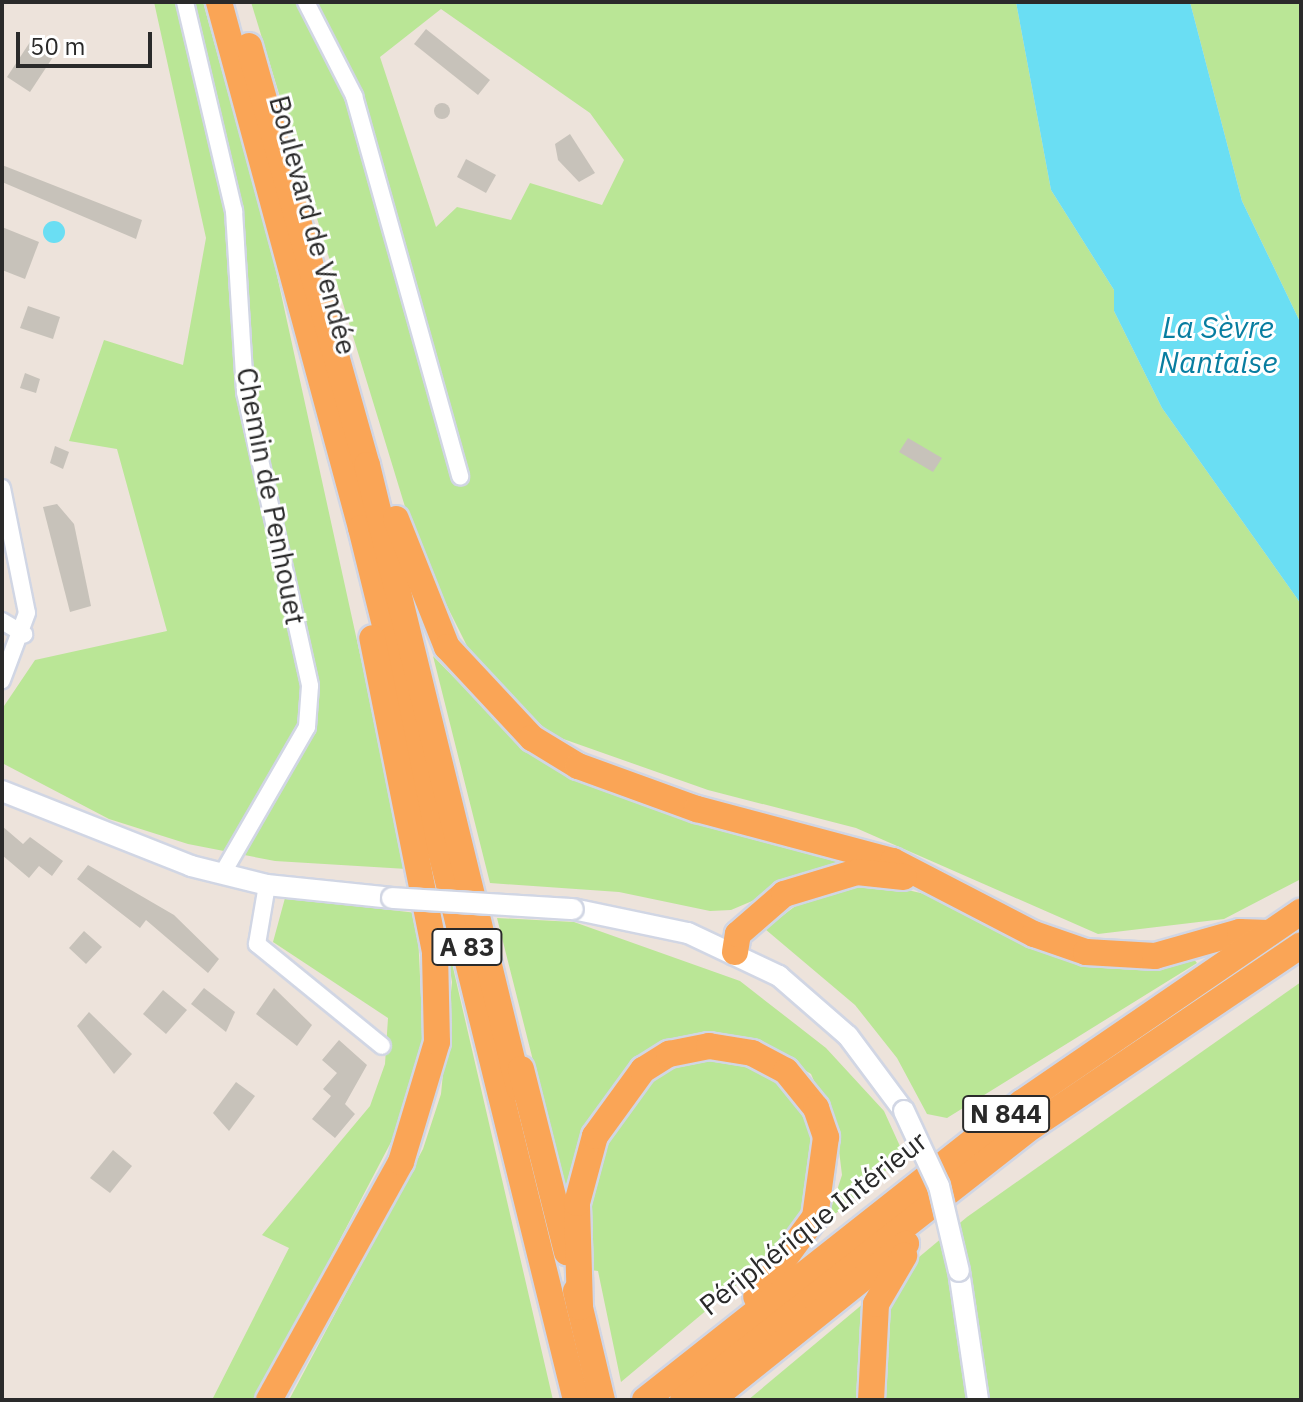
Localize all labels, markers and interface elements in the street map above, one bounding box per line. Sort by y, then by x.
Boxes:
scale bar [20,16,156,66]
text: 50 m [30,30,85,62]
street label: Boulevard de Vendée [262,92,364,358]
water label: La Sèvre Nantaise [1158,309,1278,380]
street label: Chemin de Penhouet [230,365,312,627]
road number: A 83 [431,925,503,969]
road number: N 844 [962,1092,1050,1136]
street label: Périphérique Intérieur [693,1124,933,1322]

